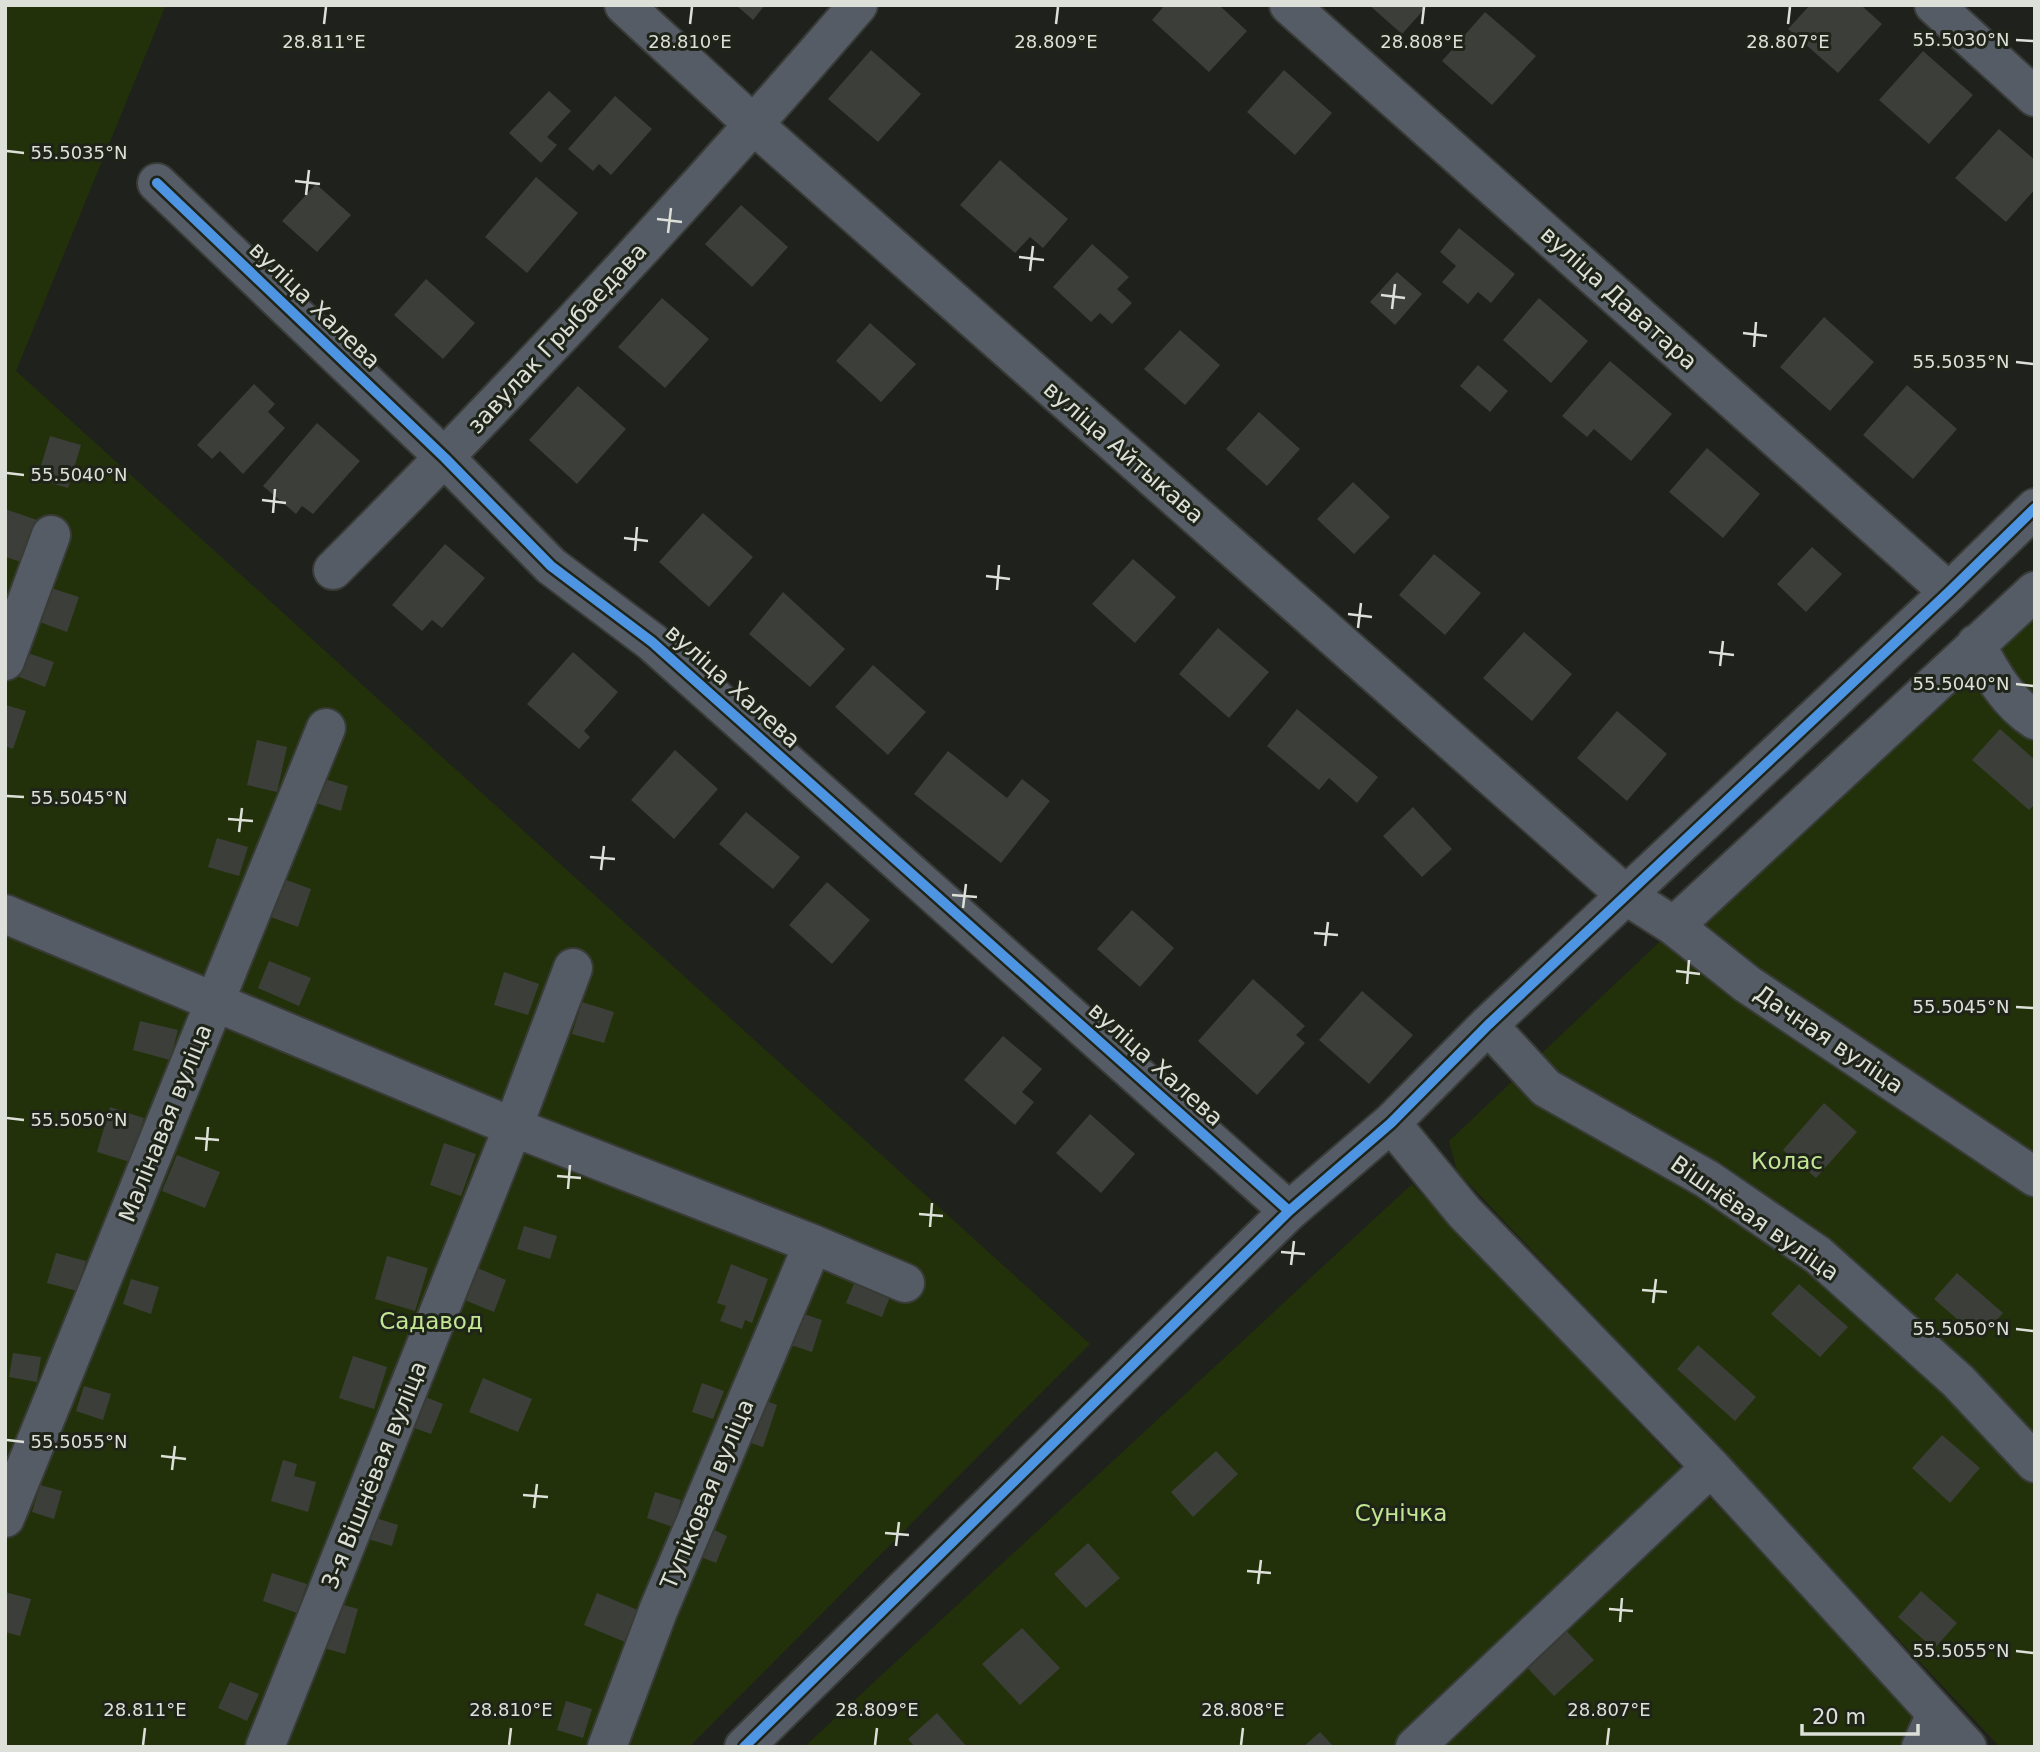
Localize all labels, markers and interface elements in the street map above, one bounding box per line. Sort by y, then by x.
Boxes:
text: 55.5030°N [1913,29,2009,50]
text: 28.811°E [282,31,366,52]
text: 28.810°E [648,31,732,52]
text: 28.809°E [1014,31,1098,52]
text: 28.808°E [1380,31,1464,52]
text: 28.807°E [1746,31,1830,52]
text: 55.5035°N [31,142,127,163]
street label: вуліца Даватара [1536,221,1702,375]
street label: вуліца Халева [244,236,386,374]
street label: завулак Грыбаедава [462,238,652,438]
text: 55.5035°N [1913,351,2009,372]
street label: вуліца Айтыкава [1039,376,1209,528]
text: 55.5040°N [31,464,127,485]
street label: вуліца Халева [661,619,805,753]
text: 55.5040°N [1913,673,2009,694]
text: 55.5045°N [31,787,127,808]
street label: Дачная вуліца [1750,980,1908,1098]
text: 55.5045°N [1913,996,2009,1017]
street label: вуліца Халева [1084,997,1228,1131]
street label: Малінавая вуліца [113,1020,217,1226]
text: 55.5050°N [31,1109,127,1130]
park label: Колас [1751,1148,1823,1174]
street label: Вішнёвая вуліца [1666,1150,1844,1286]
park label: Садавод [379,1308,483,1334]
text: 55.5050°N [1913,1318,2009,1339]
street label: 3-я Вішнёвая вуліца [316,1357,432,1593]
street label: Тупіковая вуліца [655,1395,759,1594]
text: 55.5055°N [31,1431,127,1452]
park label: Сунічка [1355,1500,1447,1526]
text: 55.5055°N [1913,1640,2009,1661]
scale bar [1802,1692,1918,1736]
text: 28.811°E [103,1699,187,1720]
text: 28.810°E [469,1699,553,1720]
text: 28.809°E [835,1699,919,1720]
text: 28.808°E [1201,1699,1285,1720]
text: 28.807°E [1567,1699,1651,1720]
text: 20 m [1812,1705,1866,1729]

